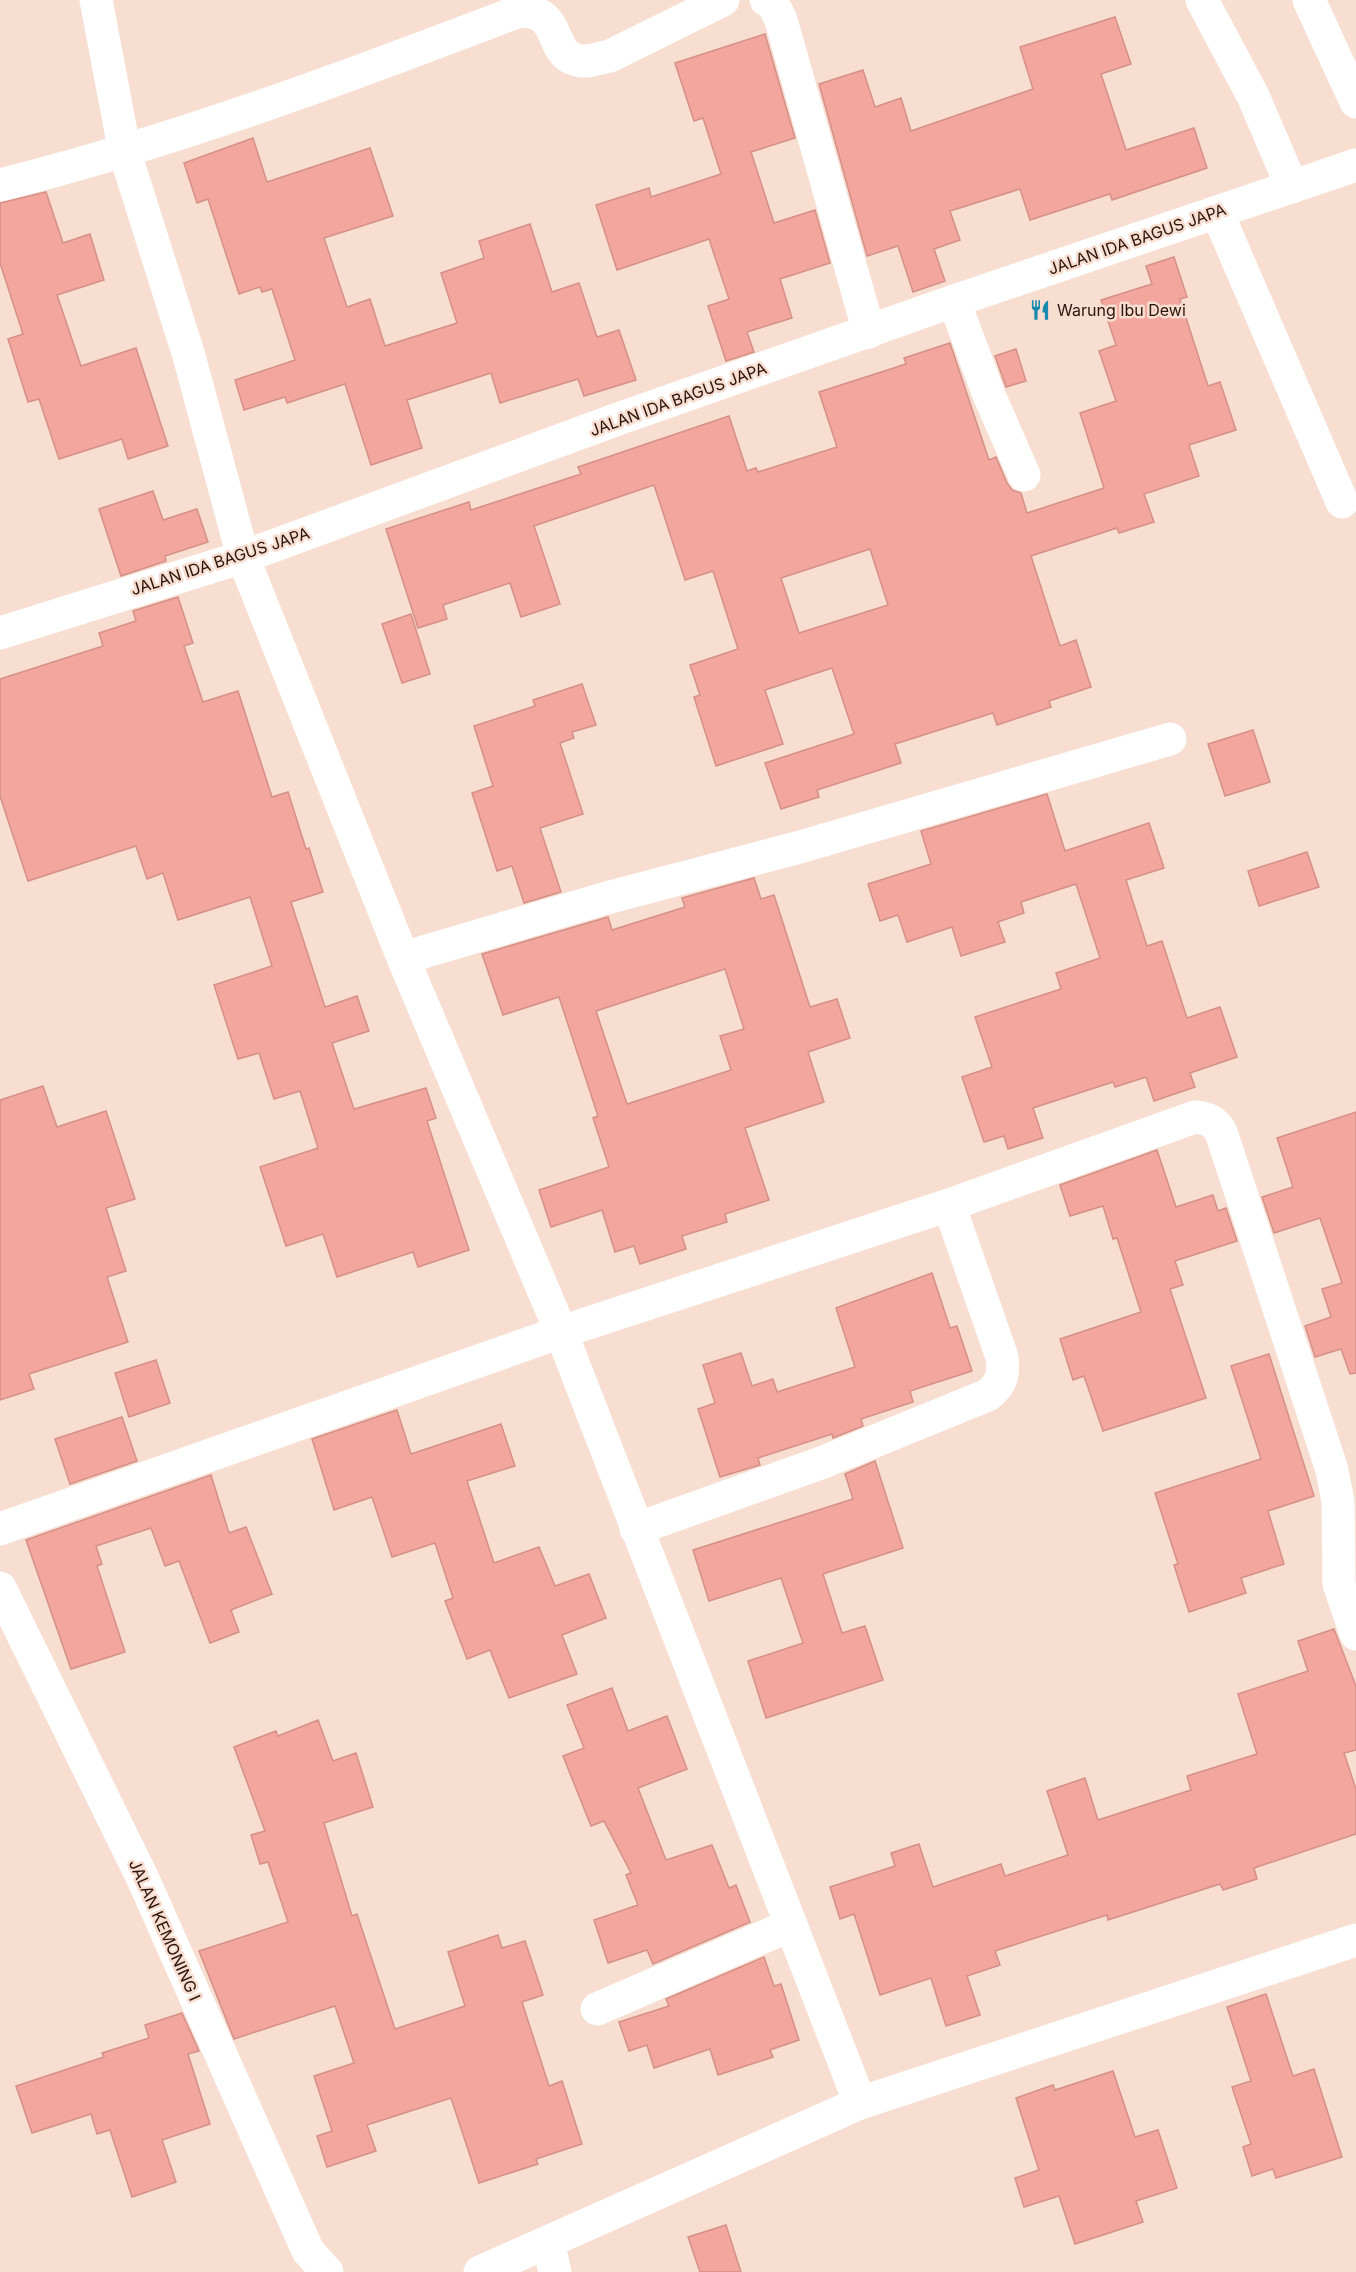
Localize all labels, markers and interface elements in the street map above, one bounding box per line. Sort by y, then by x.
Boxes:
street label: JALAN IDA BAGUS JAPA [1045,199,1229,279]
restaurant icon: Warung Ibu Dewi [1028,298,1052,322]
place label: Warung Ibu Dewi [1057,300,1186,320]
street label: JALAN IDA BAGUS JAPA [587,358,769,440]
street label: JALAN IDA BAGUS JAPA [128,523,312,599]
street label: JALAN KEMONING I [125,1856,205,2004]

